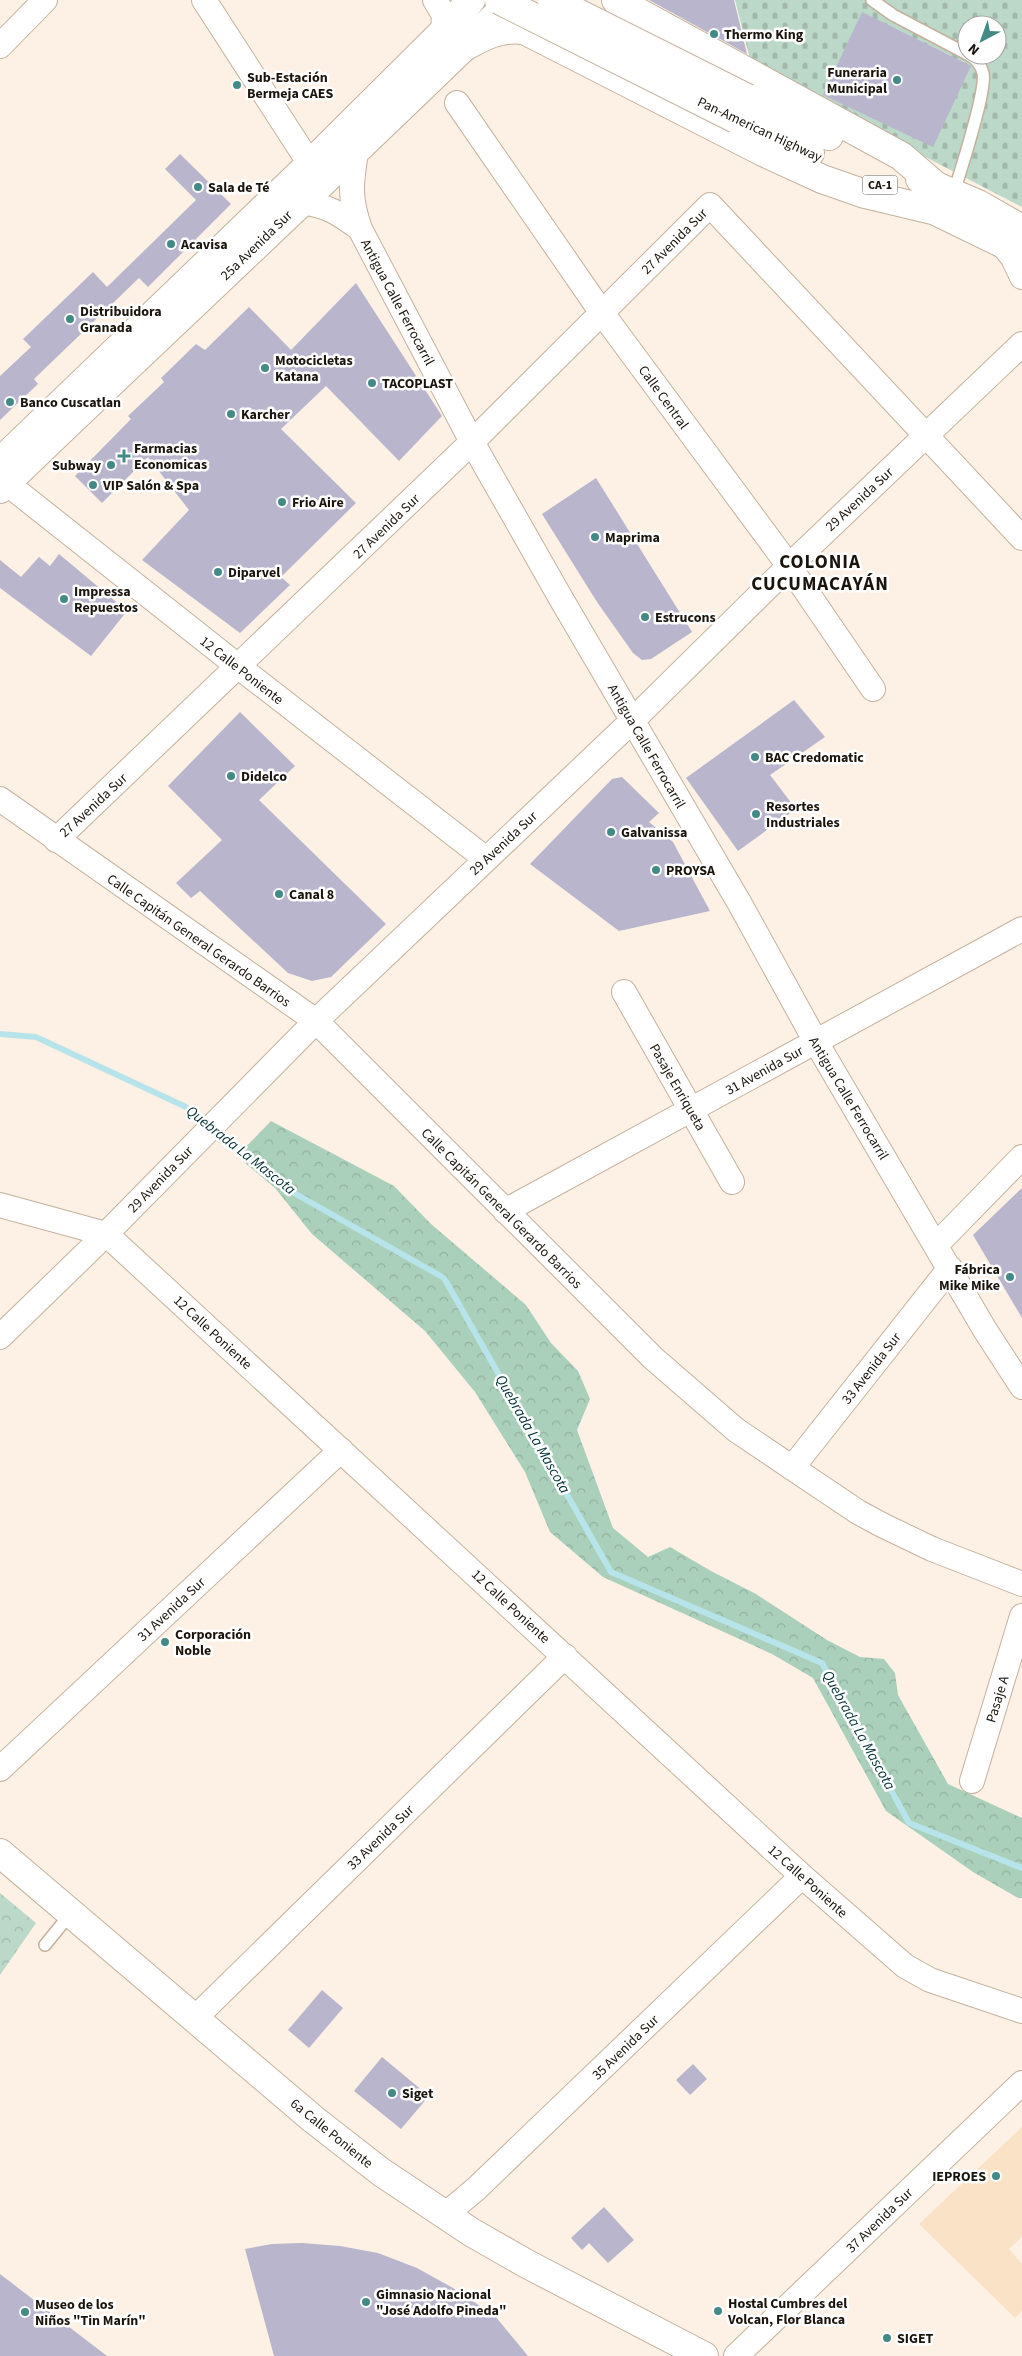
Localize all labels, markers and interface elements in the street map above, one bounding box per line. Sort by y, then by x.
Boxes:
north arrow [957,15,1007,65]
place label: Thermo King [724,25,804,45]
marker: Thermo King [708,28,720,40]
text: N [964,38,984,60]
place label: Funeraria Municipal [827,63,887,99]
place label: Sub-Estación Bermeja CAES [247,68,333,104]
marker: Funeraria Municipal [891,74,903,86]
marker: Sub-Estación Bermeja CAES [231,79,243,91]
street label: Pan-American Highway [694,92,826,168]
road number: CA-1 [862,176,898,194]
place label: Sala de Té [208,178,269,198]
marker: Sala de Té [192,181,204,193]
street label: 27 Avenida Sur [637,204,712,279]
street label: 25a Avenida Sur [216,206,297,285]
place label: Acavisa [180,235,228,255]
street label: Antigua Calle Ferrocarril [355,236,439,370]
marker: Acavisa [165,238,177,250]
place label: Distribuidora Granada [80,302,162,338]
marker: Distribuidora Granada [64,313,76,325]
place label: Motocicletas Katana [275,351,353,387]
marker: Motocicletas Katana [259,362,271,374]
street label: Calle Central [633,362,693,434]
place label: TACOPLAST [382,374,453,394]
marker: TACOPLAST [366,377,378,389]
place label: Banco Cuscatlan [20,393,121,413]
marker: Banco Cuscatlan [4,396,16,408]
place label: Karcher [241,405,290,425]
marker: Karcher [225,408,237,420]
place label: Farmacias Economicas [134,439,207,475]
marker: Farmacias Economicas [118,450,130,462]
place label: Subway [52,456,102,476]
marker: Subway [105,459,117,471]
street label: 29 Avenida Sur [821,463,898,536]
place label: VIP Salón & Spa [102,476,199,496]
marker: VIP Salón & Spa [87,479,99,491]
street label: 27 Avenida Sur [349,489,425,564]
place label: Frio Aire [292,493,344,513]
marker: Frio Aire [276,496,288,508]
place label: Maprima [605,528,660,548]
marker: Maprima [589,531,601,543]
district label: COLONIA CUCUMACAYÁN [751,549,889,598]
place label: Diparvel [228,563,280,583]
marker: Diparvel [212,566,224,578]
place label: Impressa Repuestos [74,582,138,618]
marker: Impressa Repuestos [58,593,70,605]
place label: Estrucons [655,608,716,628]
marker: Estrucons [639,611,651,623]
street label: 12 Calle Poniente [195,632,287,710]
street label: Antigua Calle Ferrocarril [602,681,690,813]
place label: BAC Credomatic [765,748,864,768]
marker: BAC Credomatic [749,751,761,763]
place label: Didelco [241,767,287,787]
street label: 27 Avenida Sur [55,769,132,842]
marker: Didelco [225,770,237,782]
place label: Resortes Industriales [766,797,840,833]
street label: 29 Avenida Sur [465,807,542,880]
marker: Resortes Industriales [750,808,762,820]
place label: Galvanissa [621,823,687,843]
marker: Galvanissa [605,826,617,838]
place label: PROYSA [666,861,716,881]
marker: PROYSA [650,864,662,876]
street label: Calle Capitán General Gerardo Barrios [103,869,294,1012]
place label: Canal 8 [289,885,334,905]
marker: Canal 8 [273,888,285,900]
street label: Antigua Calle Ferrocarril [803,1033,893,1164]
street label: Pasaje Enriqueta [644,1040,710,1135]
street label: 31 Avenida Sur [722,1041,807,1101]
water label: Quebrada La Mascota [181,1101,300,1200]
street label: Calle Capitán General Gerardo Barrios [416,1124,586,1294]
street label: 29 Avenida Sur [124,1142,198,1218]
place label: Fábrica Mike Mike [939,1260,1000,1296]
marker: Fábrica Mike Mike [1004,1271,1016,1283]
street label: 12 Calle Poniente [169,1291,256,1375]
street label: 33 Avenida Sur [837,1328,906,1409]
water label: Quebrada La Mascota [490,1371,575,1497]
street label: 12 Calle Poniente [467,1565,554,1649]
street label: 31 Avenida Sur [133,1573,210,1646]
place label: Corporación Noble [175,1625,251,1661]
marker: Corporación Noble [159,1636,171,1648]
water label: Quebrada La Mascota [817,1667,900,1794]
street label: Pasaje A [981,1673,1015,1725]
street label: 33 Avenida Sur [343,1800,419,1875]
street label: 12 Calle Poniente [763,1841,852,1923]
street label: 35 Avenida Sur [588,2010,664,2085]
place label: Siget [402,2084,434,2104]
marker: Siget [386,2087,398,2099]
street label: 6a Calle Poniente [286,2094,377,2173]
place label: IEPROES [932,2167,986,2187]
marker: IEPROES [990,2170,1002,2182]
street label: 37 Avenida Sur [842,2183,918,2258]
place label: Gimnasio Nacional "José Adolfo Pineda" [376,2285,506,2321]
place label: Hostal Cumbres del Volcan, Flor Blanca [727,2294,847,2330]
place label: Museo de los Niños "Tin Marín" [35,2295,146,2331]
marker: Gimnasio Nacional "José Adolfo Pineda" [360,2296,372,2308]
marker: Hostal Cumbres del Volcan, Flor Blanca [712,2305,724,2317]
marker: Museo de los Niños "Tin Marín" [19,2306,31,2318]
place label: SIGET [897,2329,934,2349]
marker: SIGET [881,2332,893,2344]

